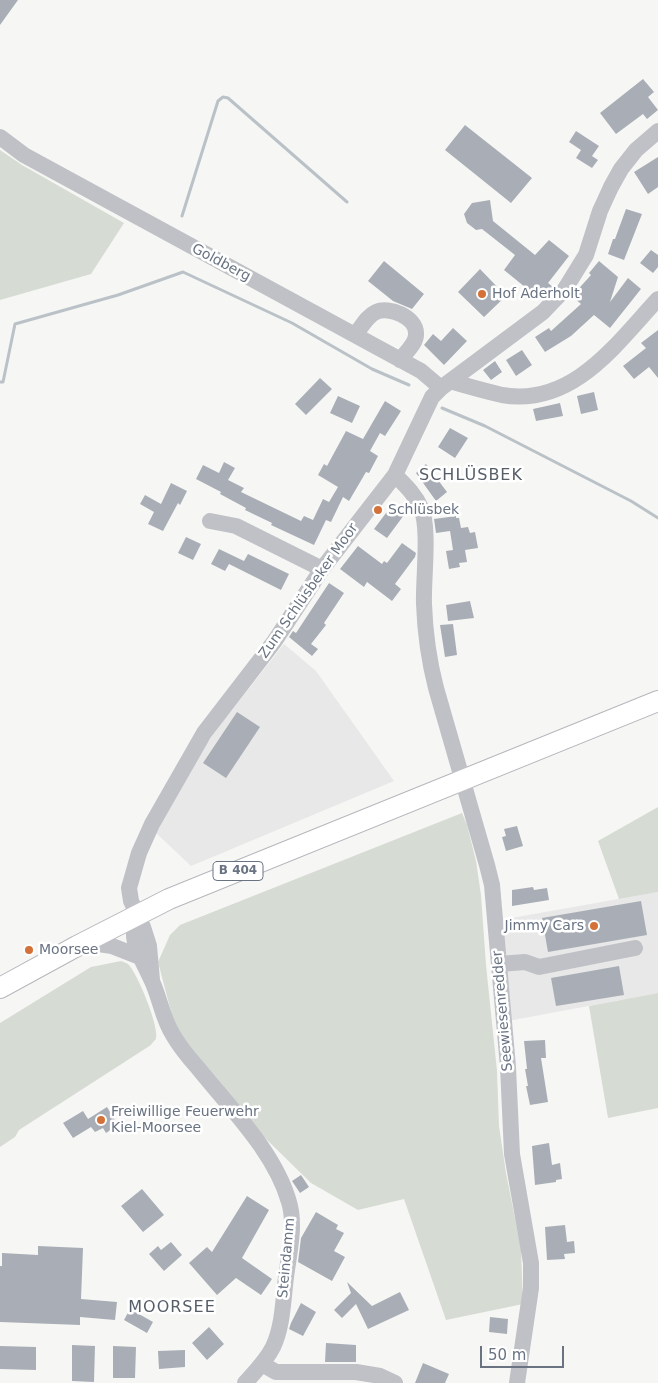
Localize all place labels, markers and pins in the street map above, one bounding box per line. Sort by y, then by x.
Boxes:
place label: Hof Aderholt [492,286,580,302]
marker: Hof Aderholt [476,288,488,300]
place label: Schlüsbek [388,502,459,518]
marker: Schlüsbek [372,504,384,516]
place label: Jimmy Cars [505,918,584,934]
marker: Jimmy Cars [588,920,600,932]
place label: Moorsee [39,942,98,958]
marker: Moorsee [23,944,35,956]
place label: Freiwillige Feuerwehr Kiel-Moorsee [111,1104,259,1136]
marker: Freiwillige Feuerwehr Kiel-Moorsee [95,1114,107,1126]

